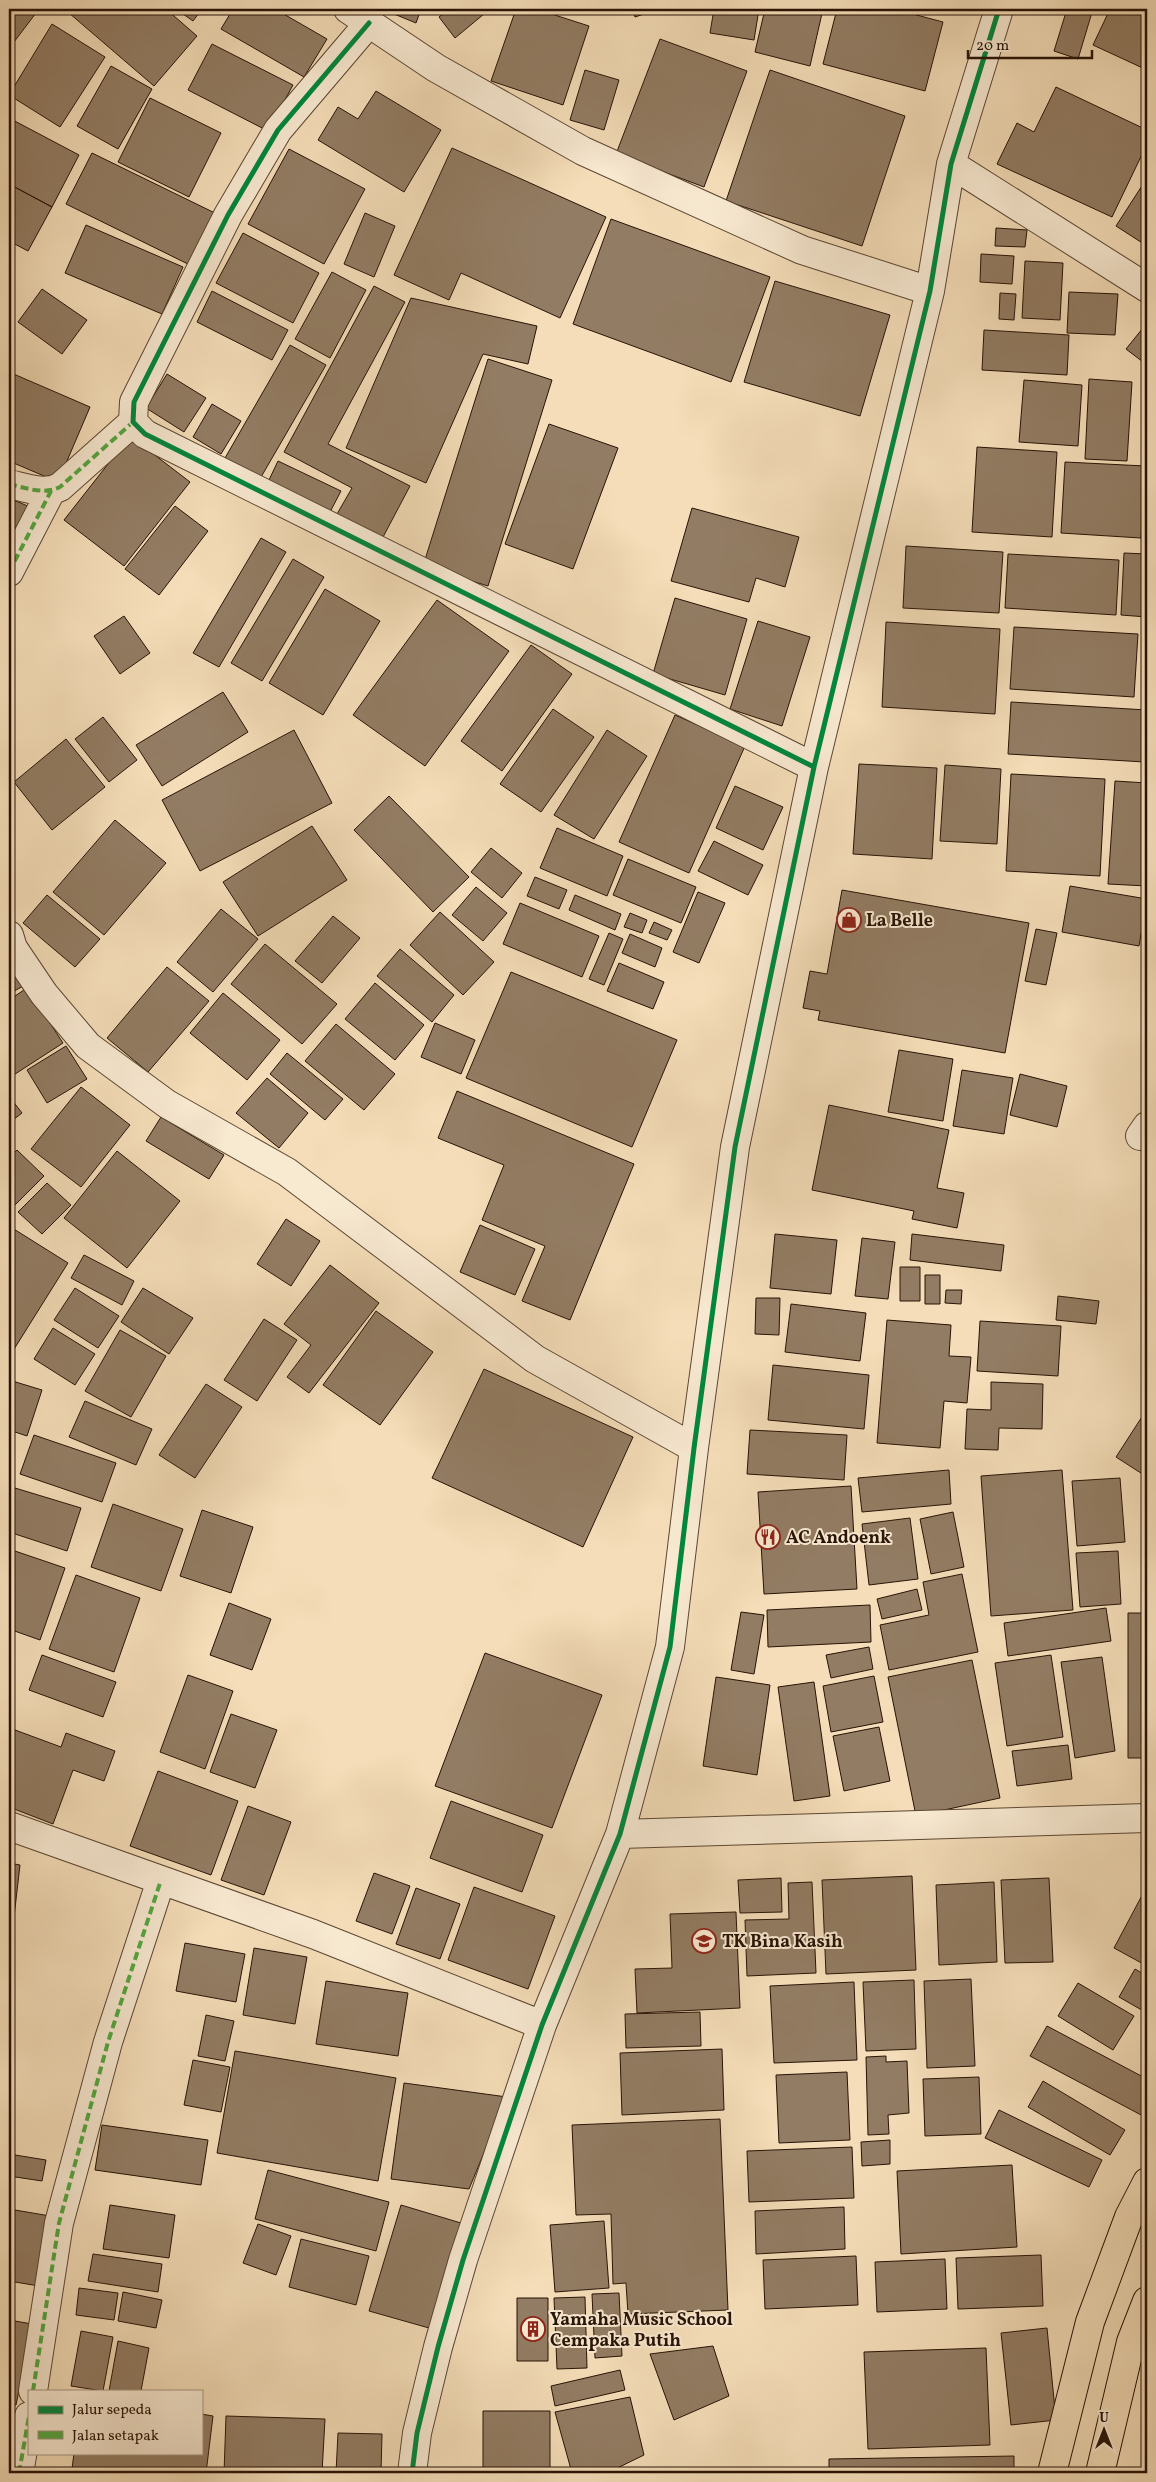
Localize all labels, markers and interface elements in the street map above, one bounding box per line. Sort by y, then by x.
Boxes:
scale bar [968,28,1092,60]
text: 20 m [976,36,1009,57]
shop icon: La Belle [836,907,862,933]
place label: La Belle [866,909,933,934]
restaurant icon: AC Andoenk [755,1524,781,1550]
place label: AC Andoenk [786,1526,891,1551]
school or university icon: TK Bina Kasih [691,1928,717,1954]
place label: TK Bina Kasih [722,1930,843,1955]
place label: Yamaha Music School Cempaka Putih [550,2308,733,2354]
building icon: Yamaha Music School Cempaka Putih [520,2316,546,2342]
legend [28,2390,202,2454]
text: Jalur sepeda [72,2400,152,2421]
north arrow [1078,2404,1128,2454]
text: U [1099,2409,1109,2428]
text: Jalan setapak [72,2426,159,2447]

